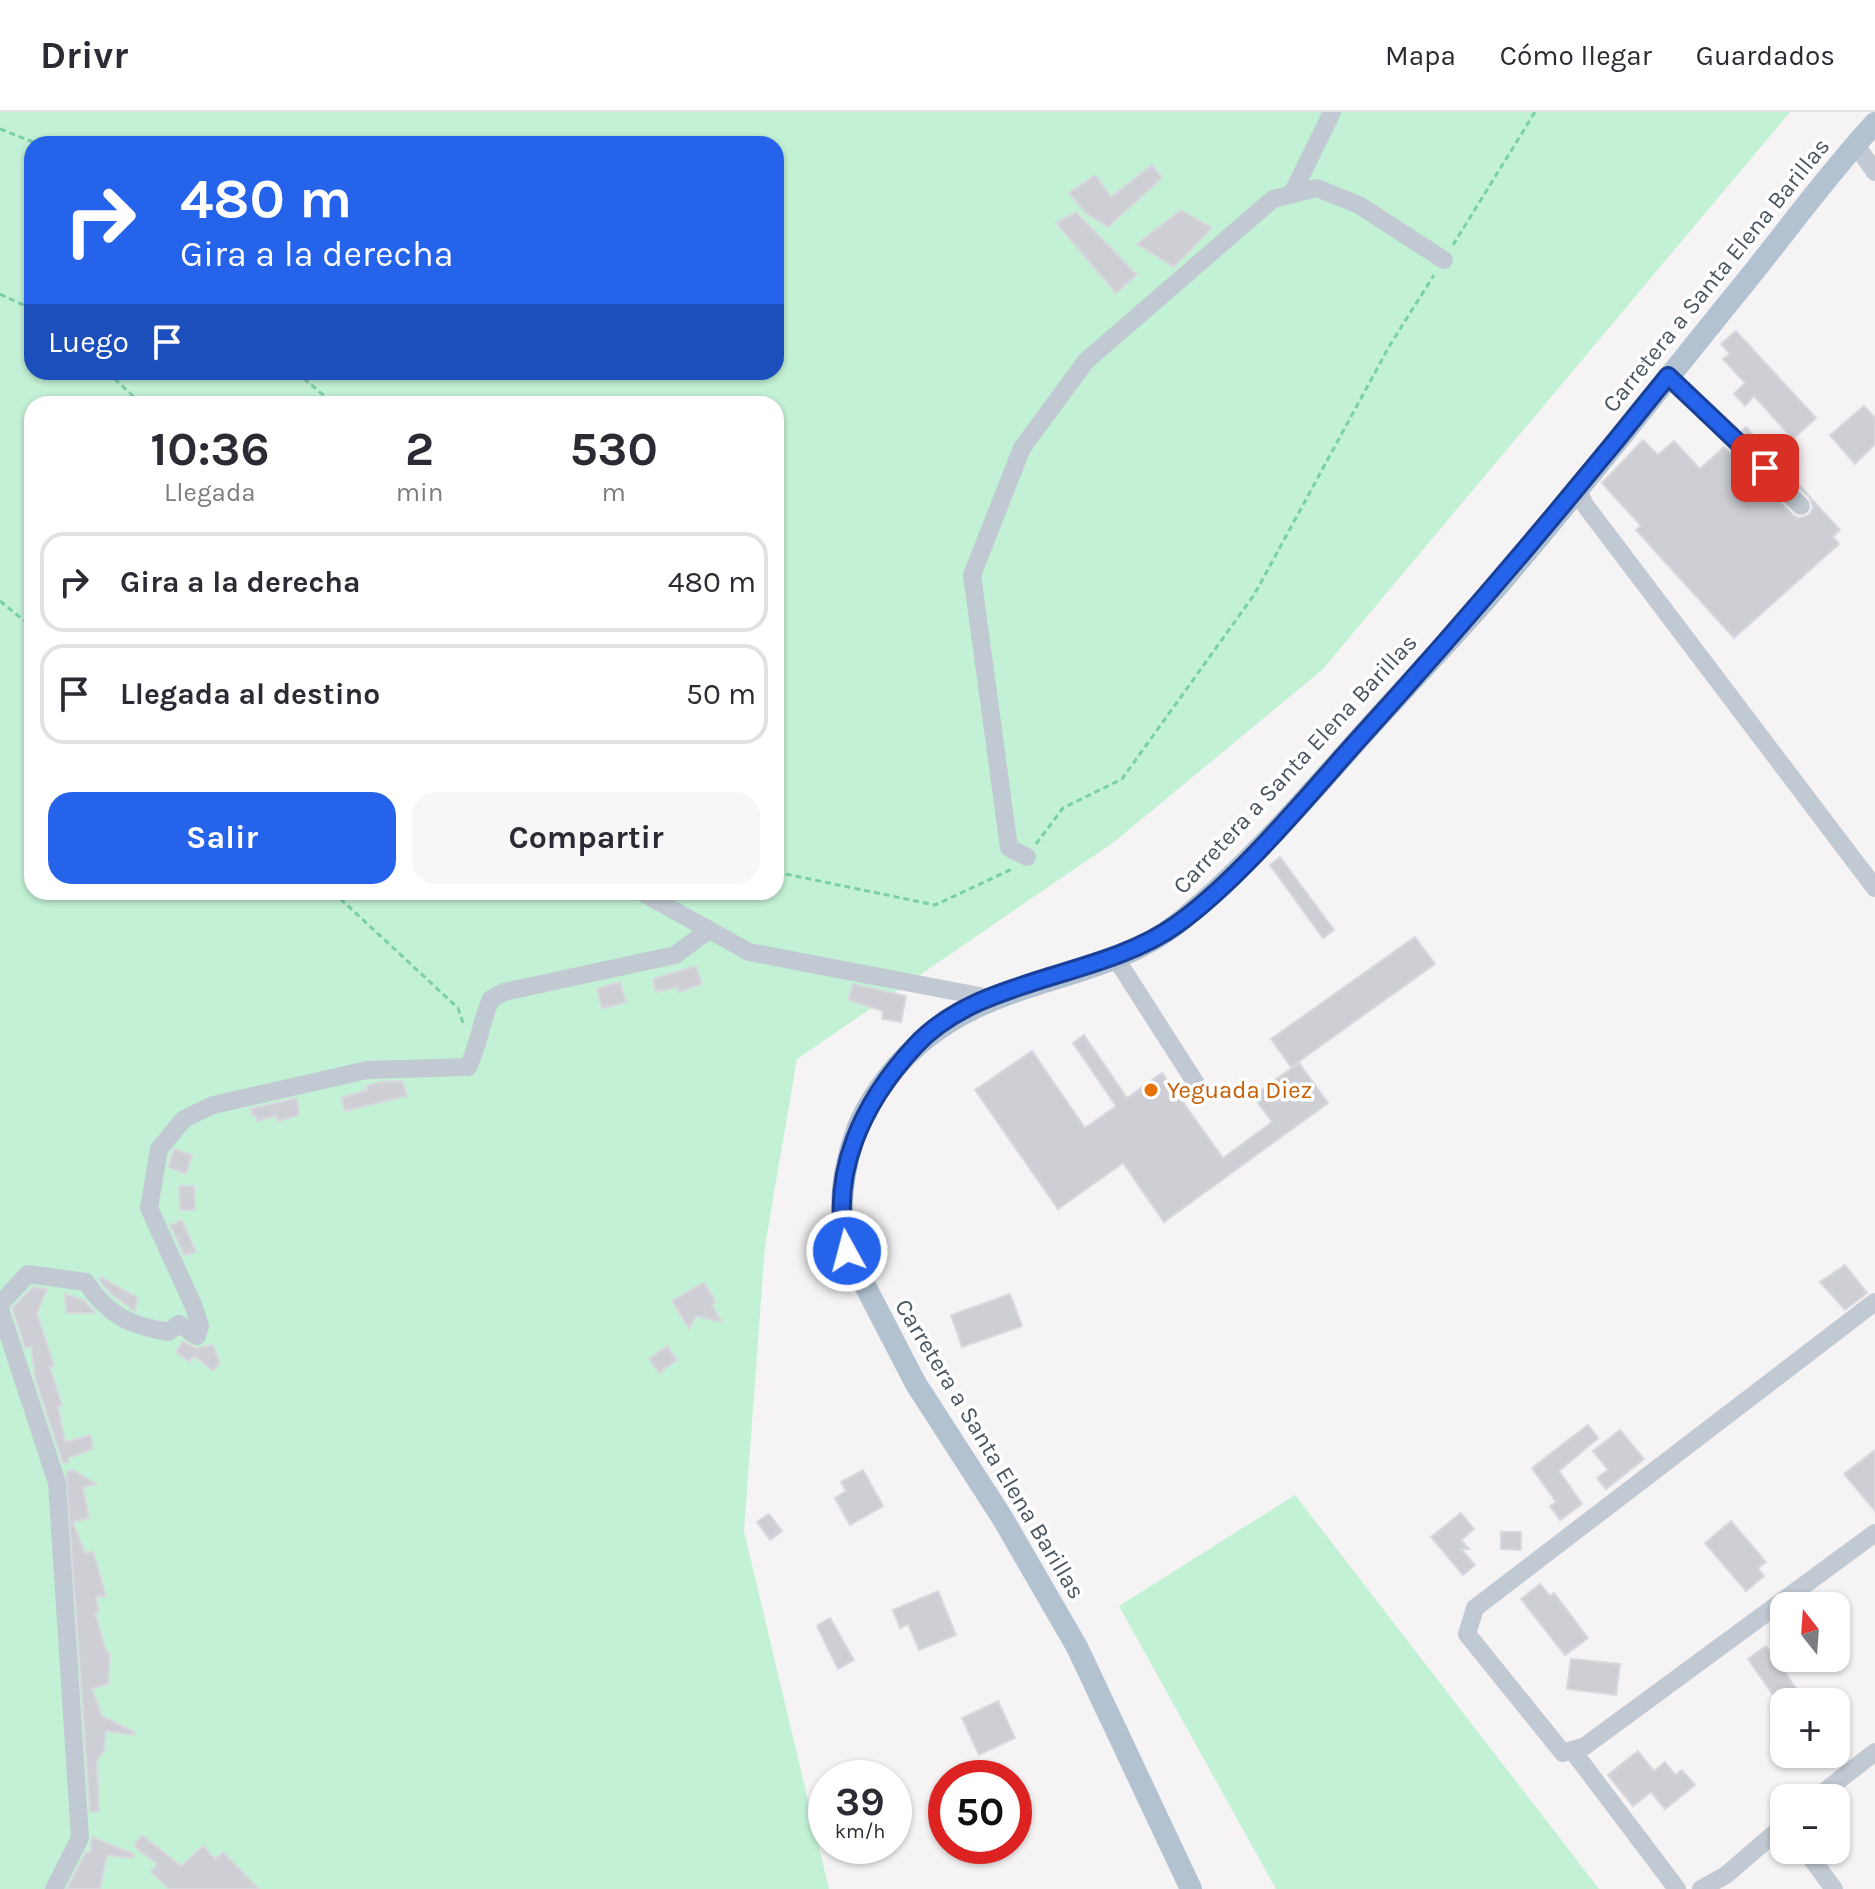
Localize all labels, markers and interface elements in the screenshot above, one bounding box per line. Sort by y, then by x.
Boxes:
text: Drivr [40,33,128,78]
text: Mapa [1385,39,1456,72]
text: Cómo llegar [1500,39,1652,72]
text: Guardados [1696,39,1835,72]
street label: Carretera a Santa Elena Barillas [1597,132,1835,418]
text: 480 m [180,166,352,231]
icon: right [48,168,152,272]
text: Gira a la derecha [180,233,454,275]
icon: arrive [145,320,189,364]
text: Luego [48,324,129,360]
text: 10:36 [150,421,270,477]
text: 2 [405,421,434,477]
text: 530 [570,421,658,477]
pin [1731,434,1799,502]
icon: arrive [1743,446,1787,490]
text: Llegada [164,477,256,508]
text: min [396,477,443,508]
text: m [602,477,626,508]
icon: right [52,560,96,604]
text: Gira a la derecha [120,564,361,600]
text: 480 m [668,564,756,600]
street label: Carretera a Santa Elena Barillas [1167,628,1423,900]
icon: arrive [52,672,96,716]
text: Llegada al destino [120,676,380,712]
text: 50 m [686,676,756,712]
button: Salir [48,792,396,884]
button: Compartir [412,792,760,884]
place label: Yeguada Diez [1167,1076,1312,1104]
marker: Yeguada Diez [1142,1081,1160,1099]
position arrow [805,1209,889,1293]
street label: Carretera a Santa Elena Barillas [889,1294,1091,1604]
north arrow [1770,1592,1850,1672]
map controls [1770,1592,1850,1864]
button: + [1770,1688,1850,1768]
speed limit sign: 50 [928,1760,1032,1864]
text: 39 [835,1778,885,1825]
button: − [1770,1784,1850,1864]
text: km/h [835,1820,885,1843]

